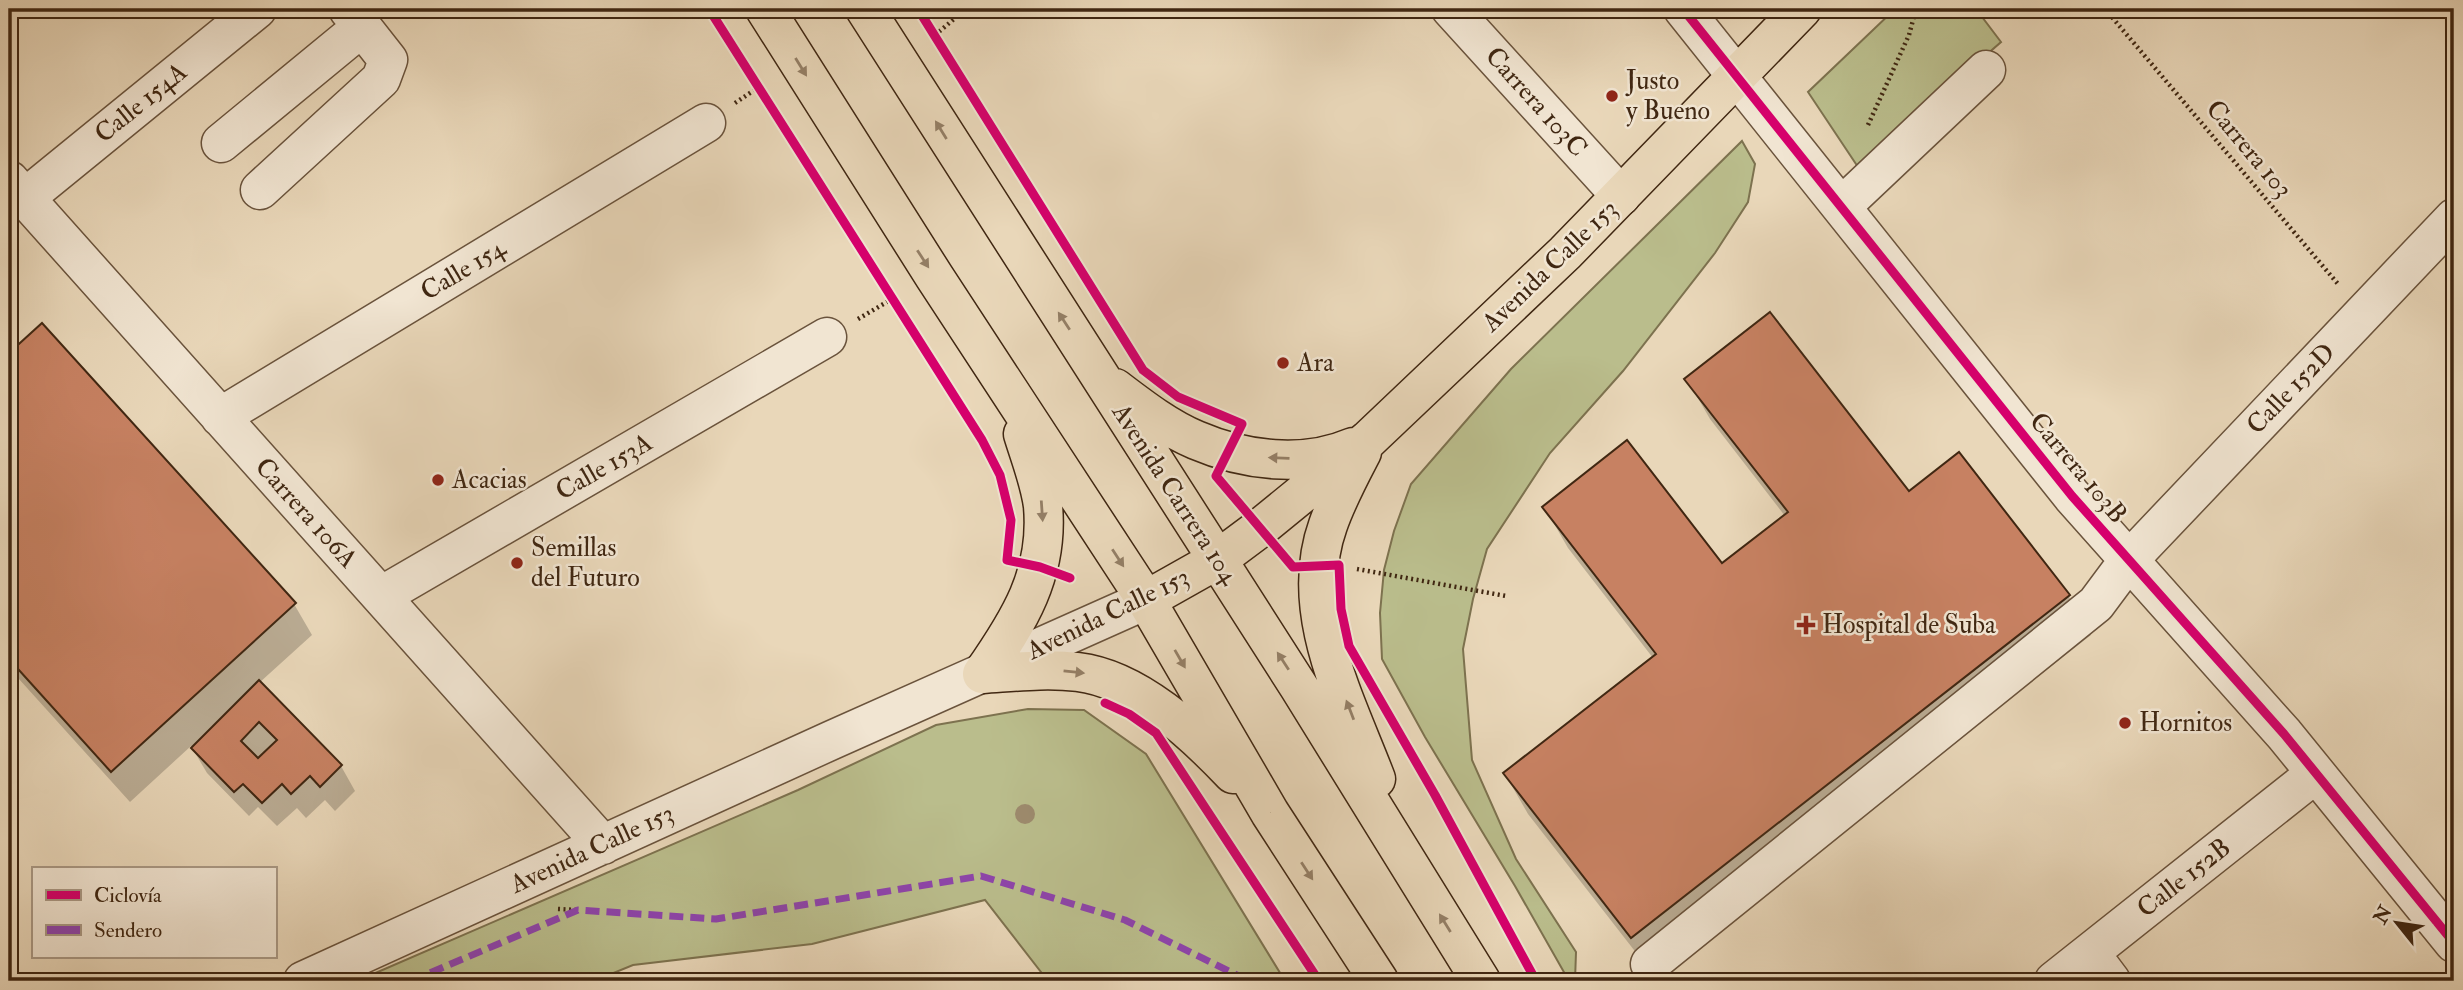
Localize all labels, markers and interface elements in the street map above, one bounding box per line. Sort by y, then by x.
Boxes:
street label: Carrera 103C [1478,40,1594,164]
street label: Calle 154A [88,56,194,150]
one-way arrow [794,57,807,76]
place label: Justo y Bueno [1625,65,1710,127]
marker: Justo y Bueno [1604,88,1620,104]
street label: Carrera 103 [2199,93,2299,205]
one-way arrow [934,120,947,140]
street label: Avenida Calle 153 [1475,193,1625,340]
street label: Calle 154 [415,232,512,308]
one-way arrow [916,249,929,268]
one-way arrow [1058,312,1071,331]
street label: Calle 152D [2240,337,2342,441]
place label: Ara [1296,347,1334,379]
marker: Ara [1275,355,1291,371]
street label: Avenida Carrera 104 [1104,397,1246,591]
street label: Carrera 103B [2022,406,2134,530]
street label: Calle 153A [550,426,658,507]
street label: Carrera 106A [248,451,364,575]
one-way arrow [1267,453,1289,464]
place label: Acacias [451,464,527,496]
marker: Acacias [430,472,446,488]
one-way arrow [1037,501,1048,523]
place label: Semillas del Futuro [531,532,640,594]
one-way arrow [1111,548,1124,567]
marker: Semillas del Futuro [509,555,525,571]
street label: Avenida Calle 153 [1021,561,1194,668]
place label: Hospital de Suba [1822,609,1996,642]
marker: Hospital de Suba [1796,615,1816,635]
one-way arrow [1174,650,1186,669]
one-way arrow [1276,652,1289,671]
one-way arrow [1063,667,1085,678]
one-way arrow [1344,699,1355,720]
place label: Hornitos [2139,707,2232,739]
marker: Hornitos [2117,715,2133,731]
street label: Avenida Calle 153 [504,797,679,901]
street label: Calle 152B [2131,832,2237,924]
one-way arrow [1300,861,1313,880]
legend [32,867,276,958]
text: Ciclovía [94,882,162,909]
north arrow [2362,888,2432,958]
text: N [2368,901,2398,929]
one-way arrow [1439,914,1452,933]
text: Sendero [94,917,162,944]

